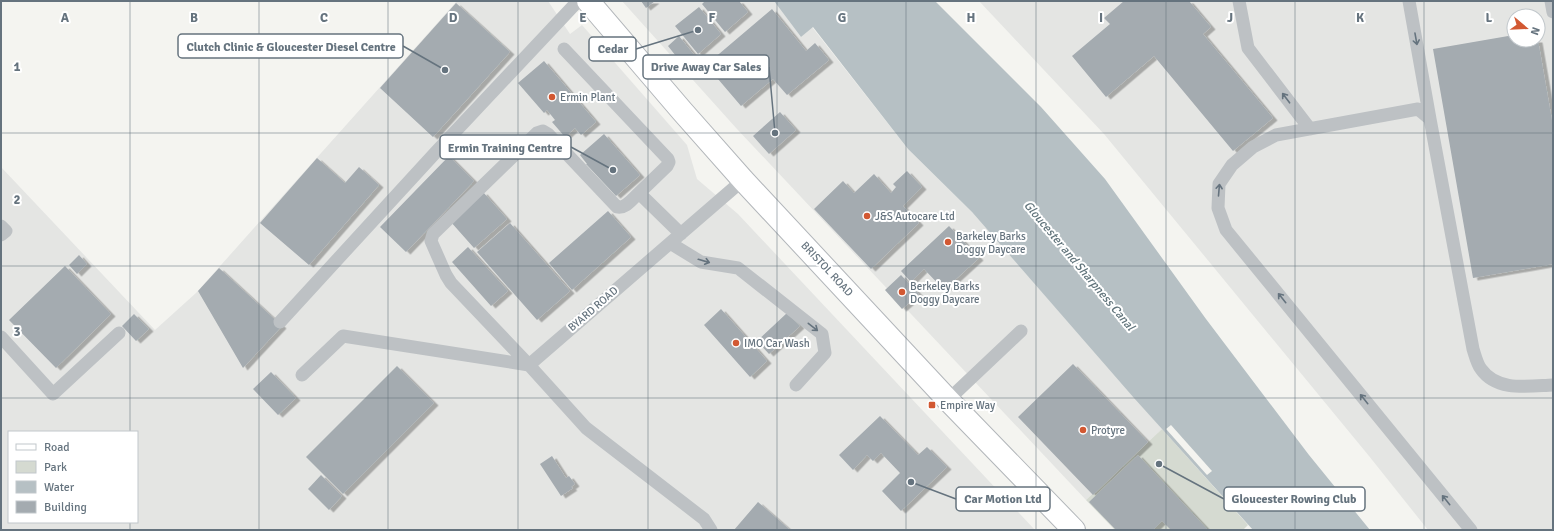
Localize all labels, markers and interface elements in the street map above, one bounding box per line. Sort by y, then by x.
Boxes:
north arrow [1506,8,1546,48]
text: A [61,10,70,26]
text: B [190,10,198,26]
text: C [320,10,328,26]
text: D [449,10,458,26]
text: E [579,10,587,26]
text: F [709,10,716,26]
text: G [838,10,846,26]
text: H [967,10,975,26]
text: I [1099,10,1103,26]
text: J [1227,10,1233,26]
text: K [1356,10,1364,26]
text: L [1486,10,1493,26]
text: N [1528,25,1542,37]
one-way arrow [1412,33,1420,46]
callout: Clutch Clinic & Gloucester Diesel Centre [178,34,403,58]
callout: Cedar [589,37,636,61]
text: Clutch Clinic & Gloucester Diesel Centre [186,40,396,55]
text: Cedar [598,42,629,57]
callout: Drive Away Car Sales [643,55,769,79]
text: 1 [13,59,21,75]
text: Drive Away Car Sales [651,60,762,75]
place label: Ermin Plant [560,91,616,104]
marker: Ermin Plant [547,92,557,102]
one-way arrow [1282,92,1291,103]
callout: Ermin Training Centre [440,135,571,159]
text: Ermin Training Centre [448,141,562,156]
one-way arrow [1215,183,1223,196]
text: 2 [13,192,21,208]
water label: Gloucester and Sharpness Canal [1020,198,1139,335]
place label: J&S Autocare Ltd [875,210,955,223]
marker: J&S Autocare Ltd [862,211,872,221]
place label: Barkeley Barks Doggy Daycare [956,230,1026,256]
marker: Barkeley Barks Doggy Daycare [943,237,953,247]
street label: BRISTOL ROAD [798,239,856,299]
one-way arrow [697,258,710,265]
place label: Berkeley Barks Doggy Daycare [910,280,980,306]
street label: BYARD ROAD [565,284,621,334]
marker: Berkeley Barks Doggy Daycare [897,287,907,297]
one-way arrow [1277,293,1286,304]
one-way arrow [807,323,818,331]
text: 3 [13,324,21,340]
place label: IMO Car Wash [744,337,810,350]
marker: IMO Car Wash [731,338,741,348]
one-way arrow [1359,394,1368,404]
place label: Empire Way [940,399,996,412]
marker: Empire Way [927,400,937,410]
place label: Protyre [1091,424,1125,437]
marker: Protyre [1078,425,1088,435]
legend [8,431,138,523]
text: Road [44,440,70,455]
text: Park [44,460,67,475]
text: Water [44,480,75,495]
callout: Car Motion Ltd [956,487,1050,511]
callout: Gloucester Rowing Club [1224,487,1365,511]
text: Car Motion Ltd [964,492,1042,507]
text: Gloucester Rowing Club [1232,492,1357,507]
one-way arrow [1442,494,1450,505]
text: Building [44,500,87,515]

